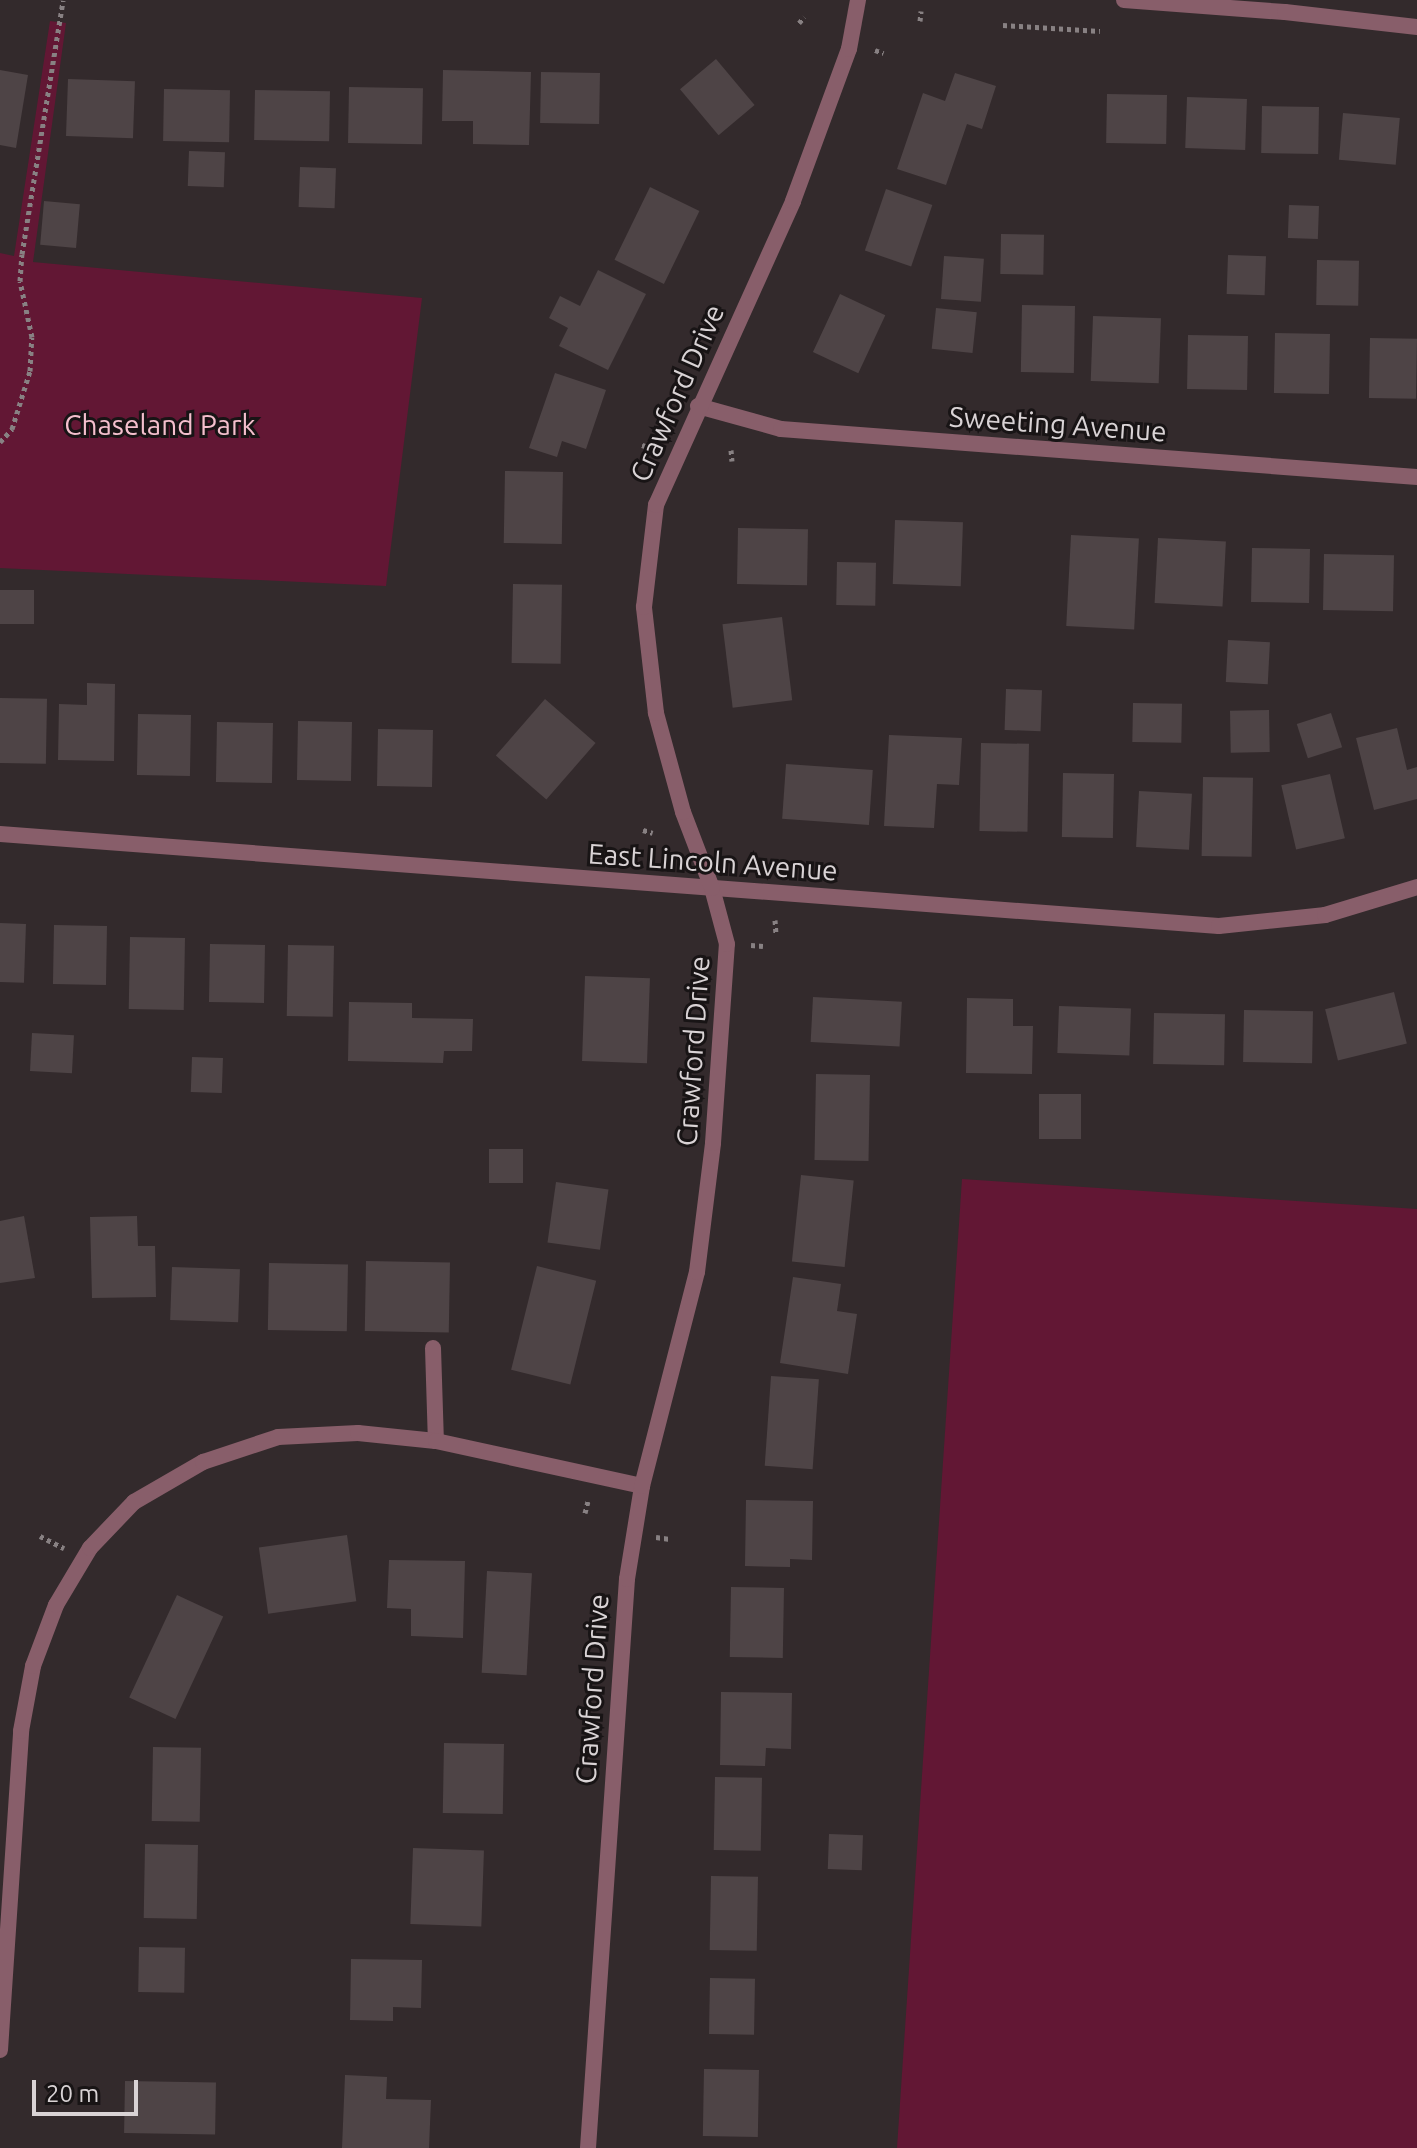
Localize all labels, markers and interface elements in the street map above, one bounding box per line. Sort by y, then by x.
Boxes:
street label: Crawford Drive [623,299,731,487]
street label: Sweeting Avenue [948,400,1168,448]
park label: Chaseland Park [64,408,256,442]
street label: East Lincoln Avenue [587,837,839,887]
street label: Crawford Drive [670,955,716,1147]
street label: Crawford Drive [569,1593,615,1785]
scale bar [36,2064,142,2114]
text: 20 m [46,2080,99,2107]

